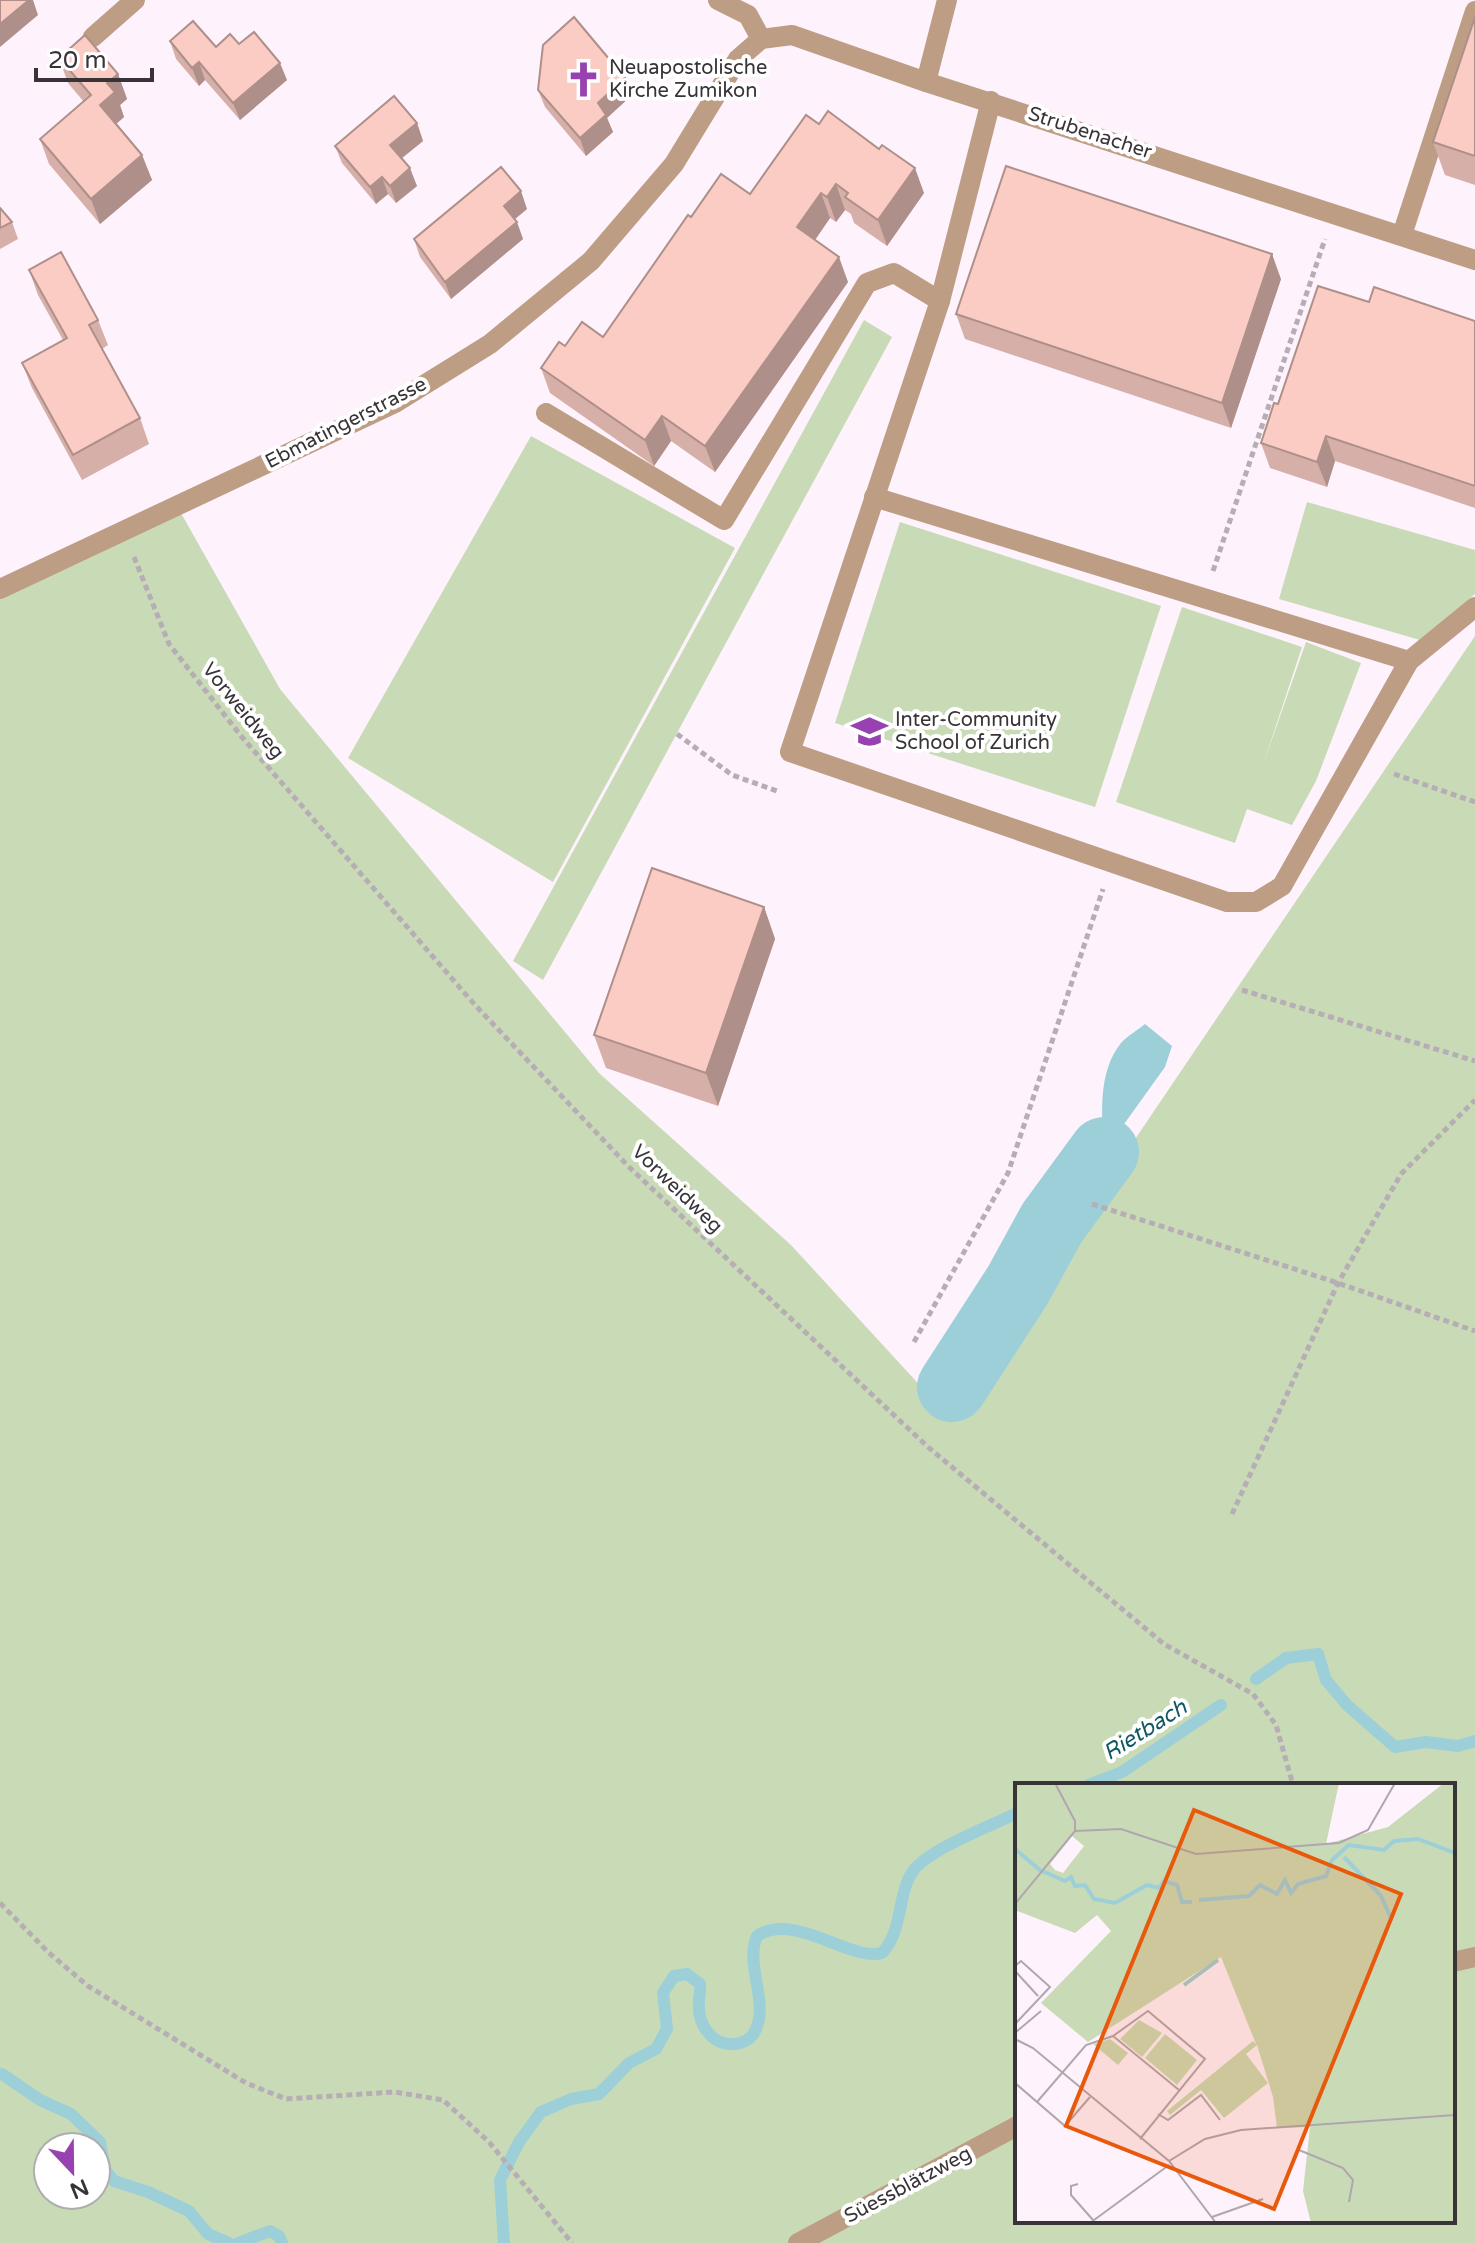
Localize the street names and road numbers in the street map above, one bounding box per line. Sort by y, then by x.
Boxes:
street label: Strubenacher [1025,102,1155,164]
street label: Ebmatingerstrasse [261,372,431,474]
street label: Vorweidweg [197,658,289,764]
street label: Vorweidweg [627,1140,727,1238]
street label: Süessblätzweg [840,2141,976,2229]

